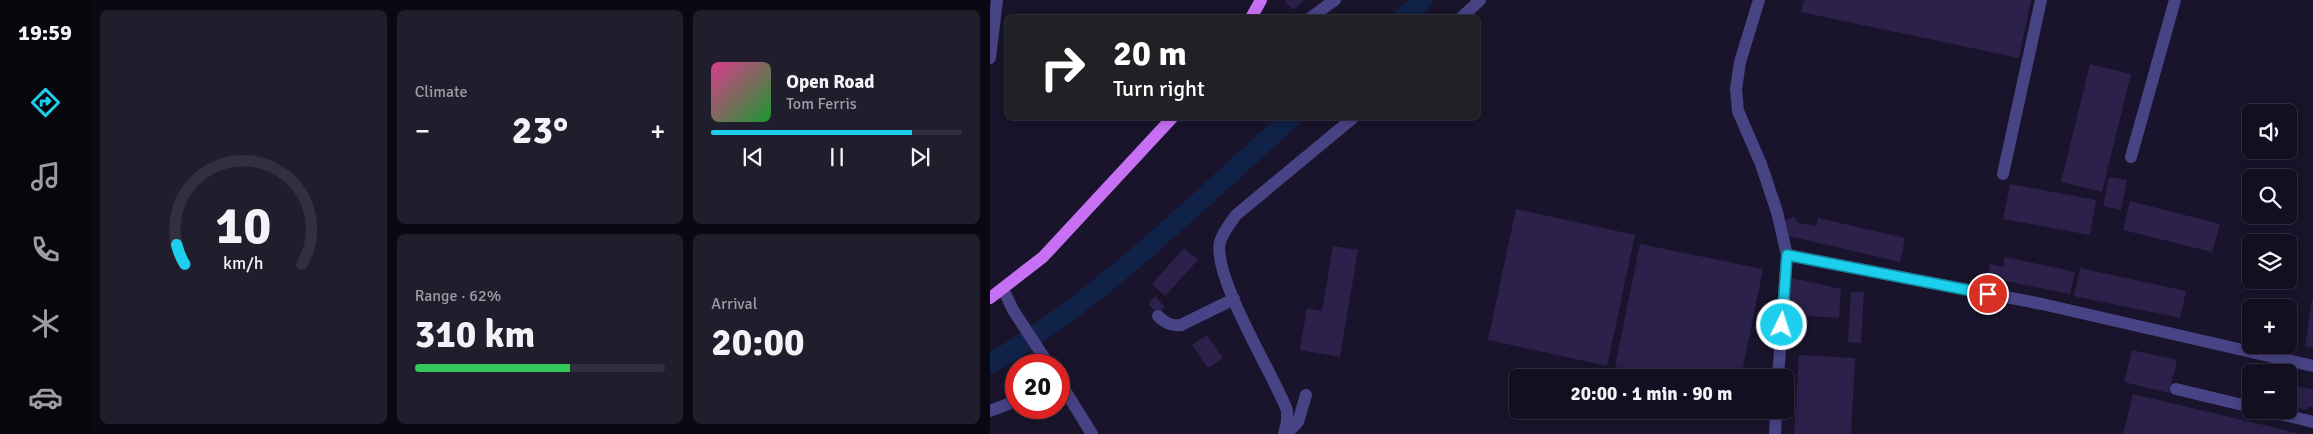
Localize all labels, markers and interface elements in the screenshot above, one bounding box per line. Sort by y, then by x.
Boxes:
text: 19:59 [18,19,72,46]
text: 20 m [1113,32,1187,75]
icon: right [1030,35,1095,100]
text: Open Road [786,70,874,94]
text: Turn right [1113,75,1205,102]
text: Climate [415,82,467,102]
icon: directions [28,85,63,120]
text: Tom Ferris [786,94,857,114]
map controls [2242,104,2297,419]
button: sound [2242,104,2297,159]
text: 23° [512,107,568,154]
text: − [415,114,430,148]
text: + [650,114,665,148]
icon: previous [739,143,767,171]
icon: pause [823,143,851,171]
icon: next [906,143,934,171]
icon: music [28,159,63,194]
button: search [2242,169,2297,224]
text: 10 [215,194,271,258]
icon: phone [28,232,63,267]
button: layers [2242,234,2297,289]
text: km/h [223,252,264,274]
pin [1967,273,2009,315]
icon: arrive [1974,280,2002,308]
text: Range · 62% [415,286,501,306]
text: Arrival [711,294,757,314]
position arrow [1755,298,1807,350]
button: + [2242,299,2297,354]
icon: climate [28,306,63,341]
text: 310 km [415,311,535,358]
text: 20:00 [711,319,805,366]
speed limit sign: 20 [1005,354,1070,419]
button: − [2242,364,2297,419]
icon: car [28,380,63,415]
text: 20:00 · 1 min · 90 m [1571,382,1732,406]

